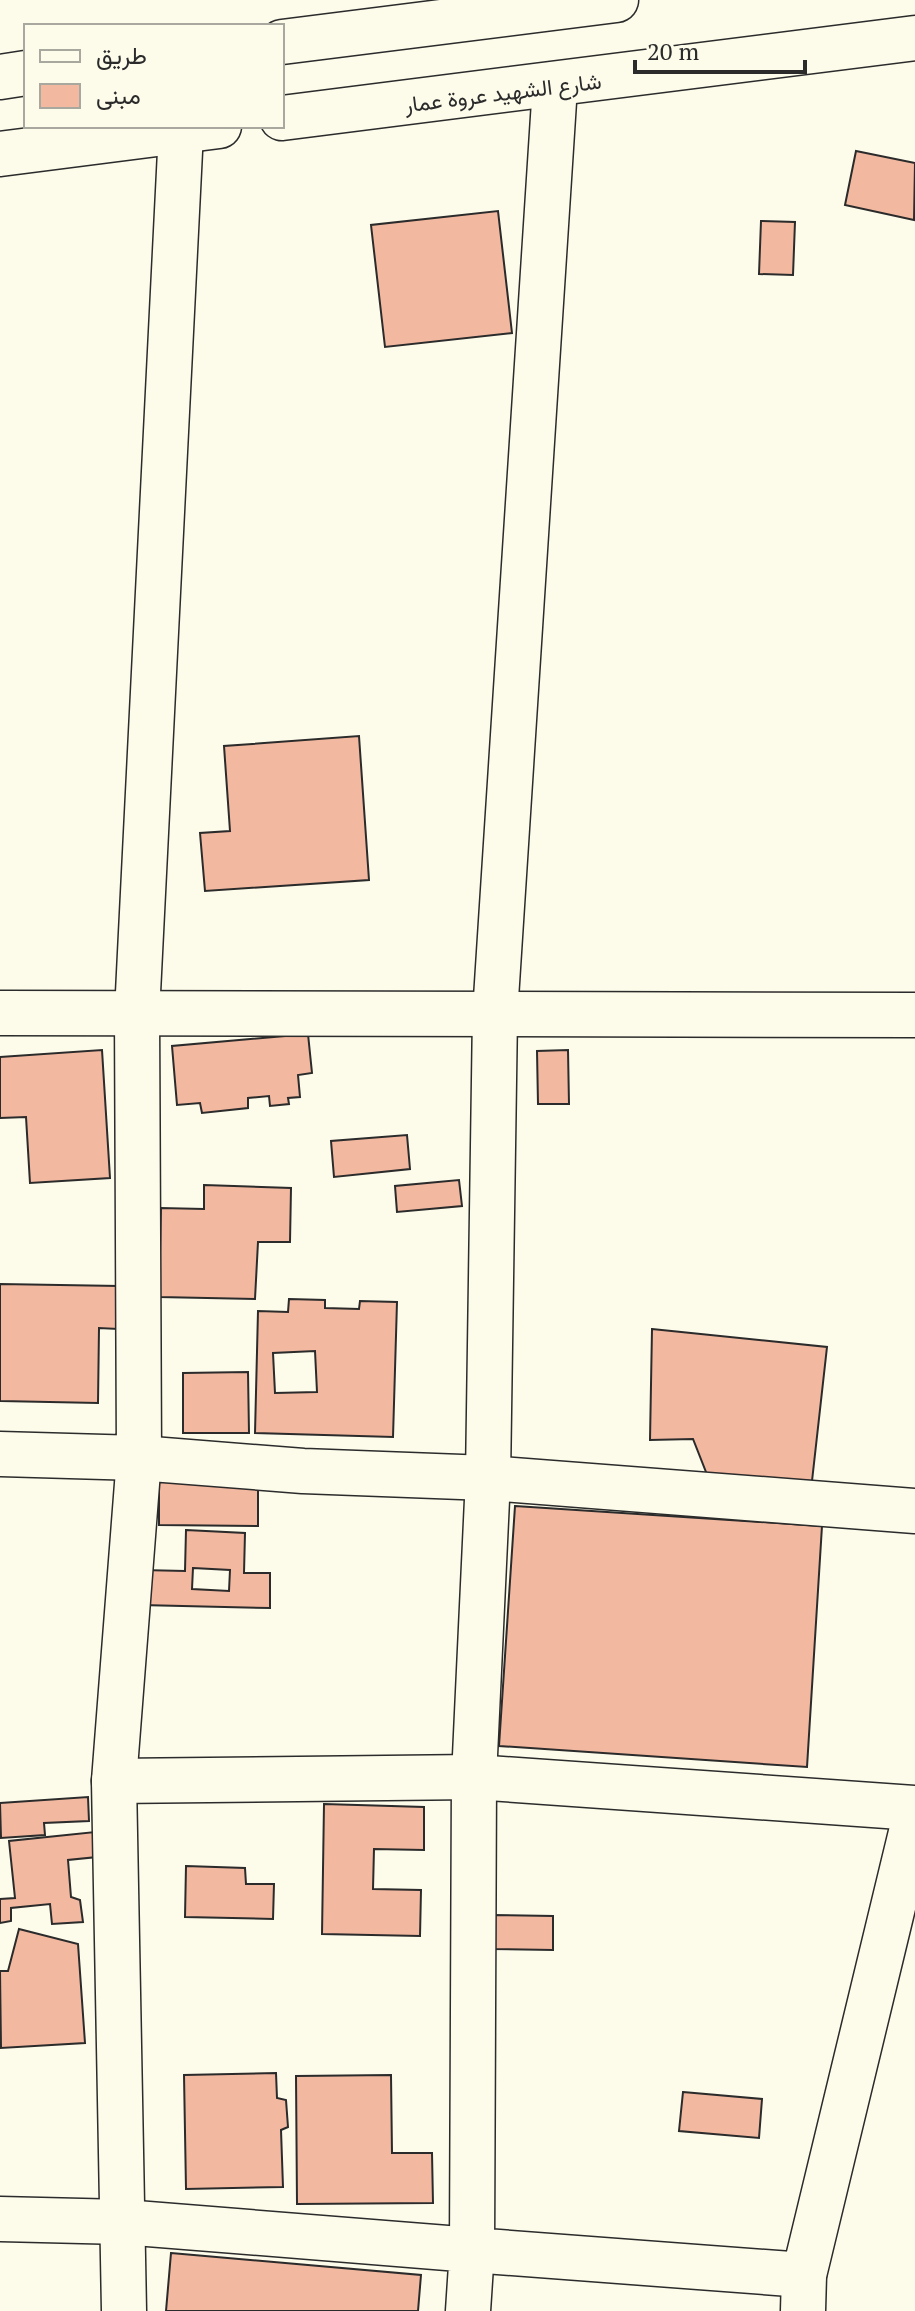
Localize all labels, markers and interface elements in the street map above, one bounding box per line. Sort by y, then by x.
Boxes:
legend [24,24,284,128]
scale bar [635,24,805,74]
text: 20 m [647,35,699,67]
text: طريق [96,39,147,71]
street label: شارع الشهيد عروة عمار [402,66,603,120]
text: مبنى [96,79,141,111]

